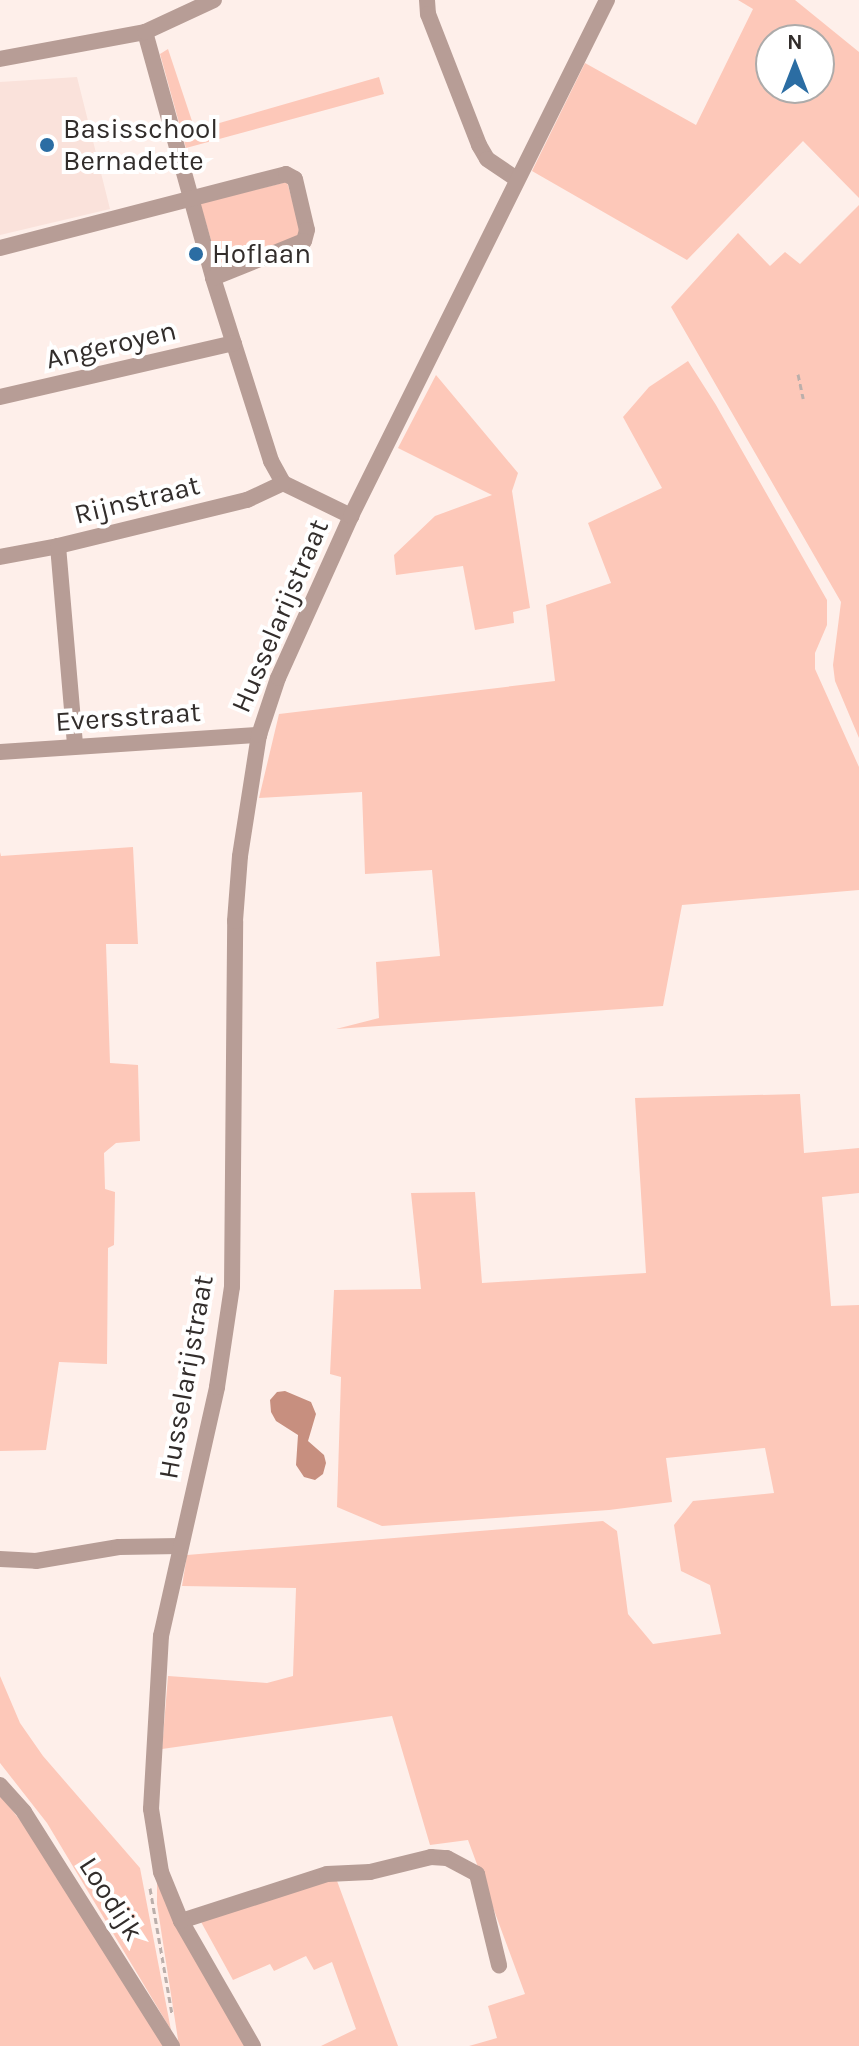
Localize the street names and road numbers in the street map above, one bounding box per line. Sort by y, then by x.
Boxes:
street label: Angeroyen [42,314,180,376]
street label: Rijnstraat [71,468,203,532]
street label: Husselarijstraat [224,514,336,718]
street label: Eversstraat [54,695,202,739]
street label: Husselarijstraat [152,1272,220,1482]
street label: Loodijk [72,1851,150,1947]

